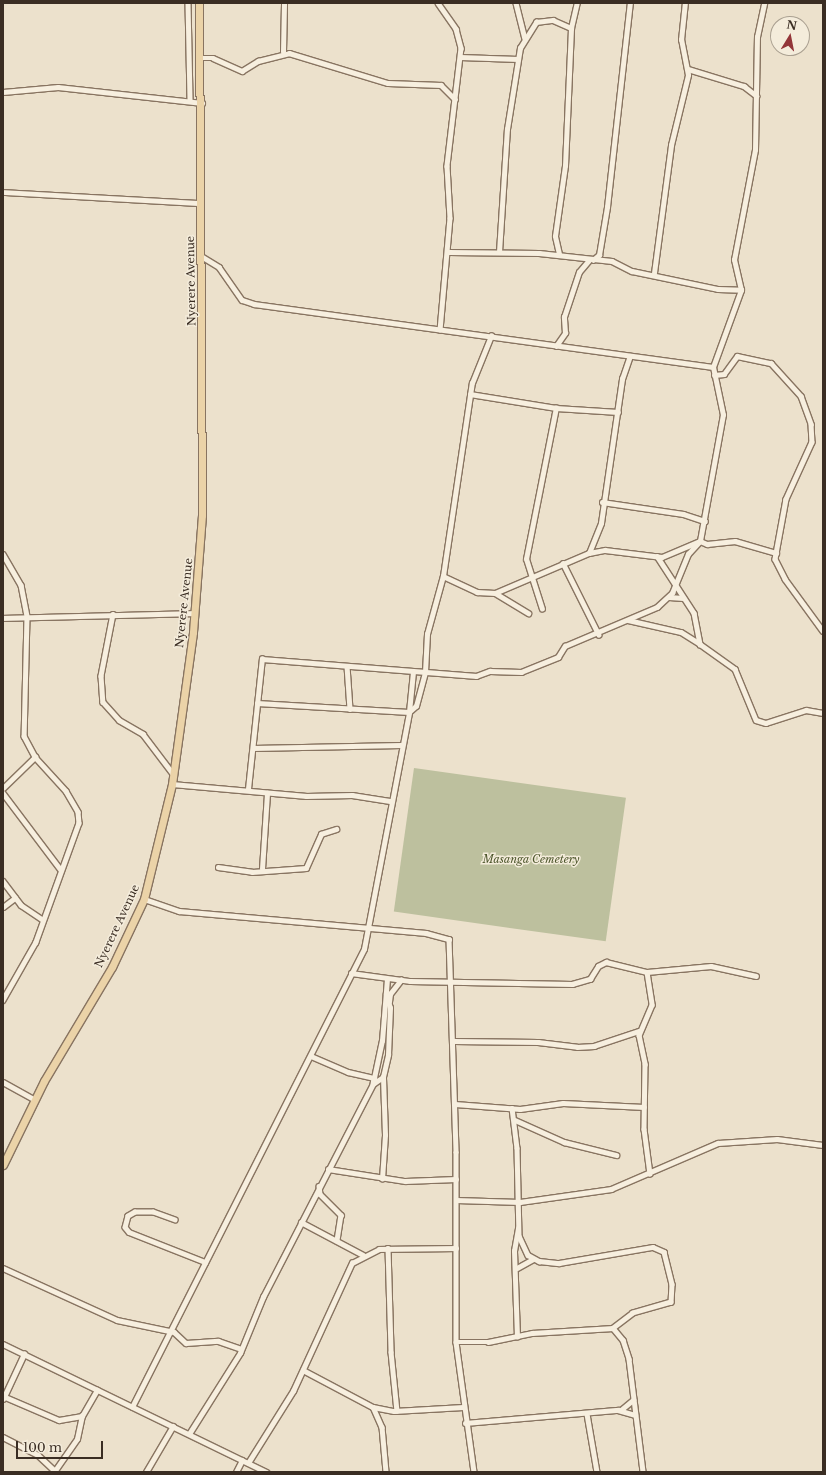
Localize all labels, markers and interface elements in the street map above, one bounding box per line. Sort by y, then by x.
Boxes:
north arrow [770,16,810,56]
text: N [786,17,798,33]
street label: Nyerere Avenue [184,236,198,326]
street label: Nyerere Avenue [173,557,195,649]
park label: Masanga Cemetery [482,852,580,866]
street label: Nyerere Avenue [92,882,142,970]
scale bar [18,1433,105,1459]
text: 100 m [23,1440,62,1455]

